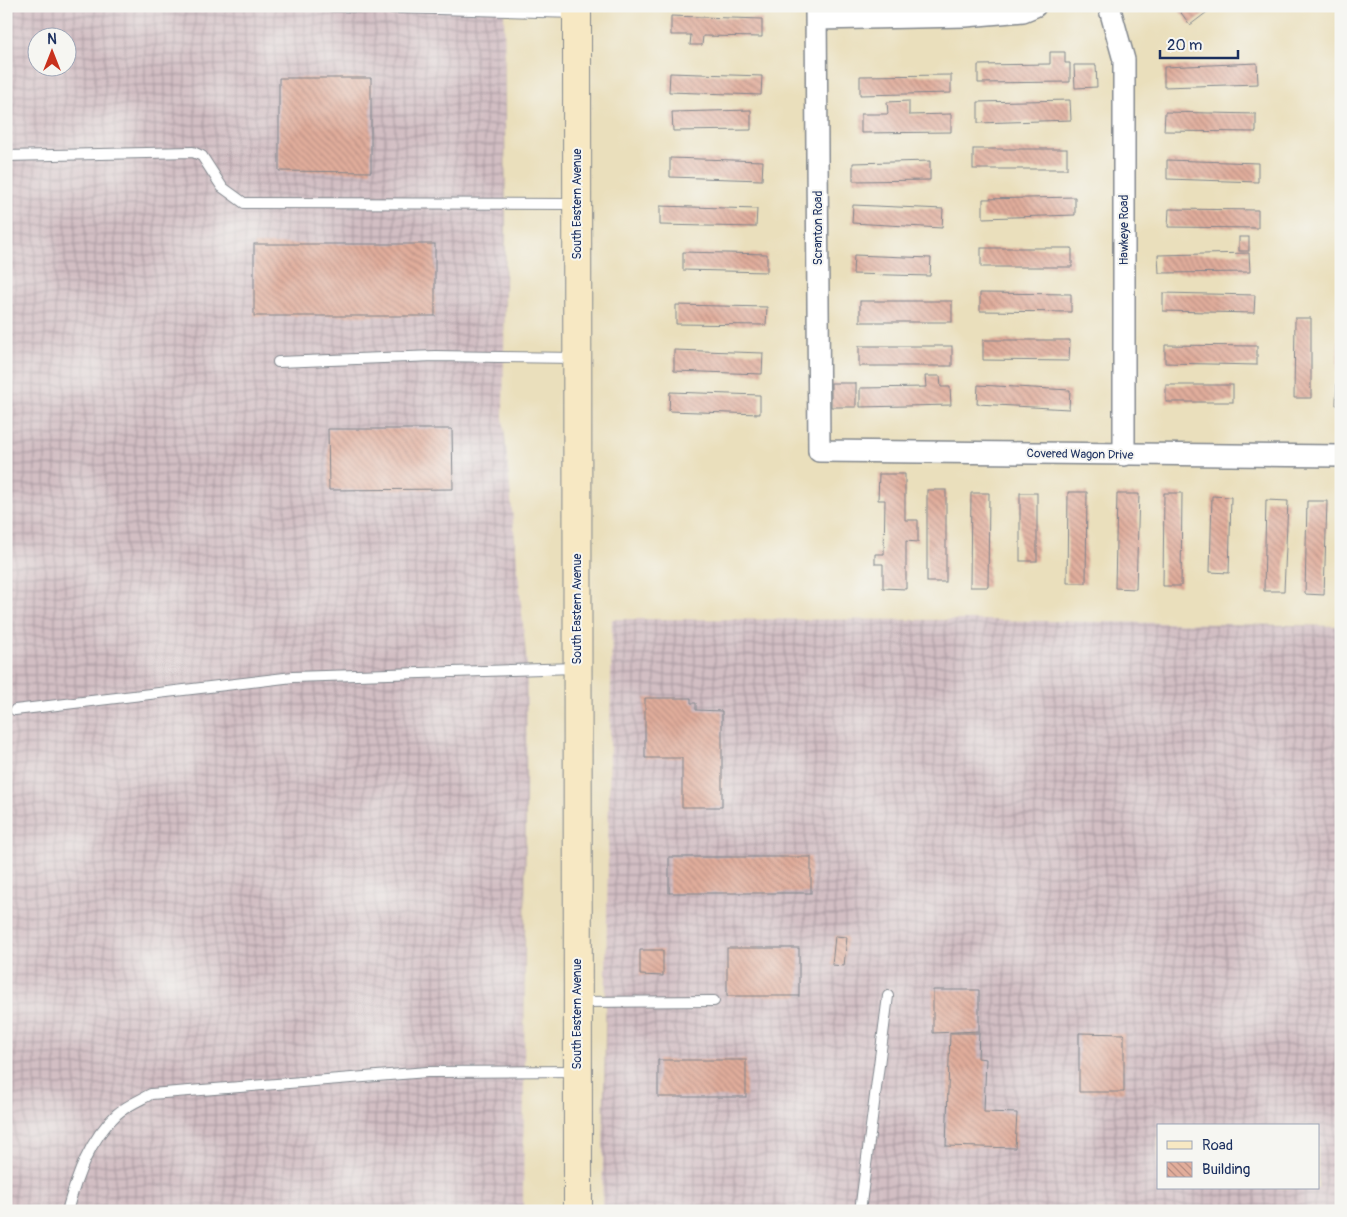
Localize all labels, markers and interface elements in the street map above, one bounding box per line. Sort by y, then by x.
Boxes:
north arrow [28,28,78,78]
scale bar [1160,28,1237,60]
text: N [47,31,57,48]
text: 20 m [1167,36,1202,55]
street label: South Eastern Avenue [570,148,585,260]
street label: Scranton Road [811,191,826,265]
street label: Hawkeye Road [1117,195,1132,265]
street label: Covered Wagon Drive [1026,446,1134,463]
street label: South Eastern Avenue [570,553,585,665]
street label: South Eastern Avenue [570,958,585,1070]
legend [1157,1124,1320,1190]
text: Road [1202,1136,1233,1155]
text: Building [1202,1160,1250,1179]

